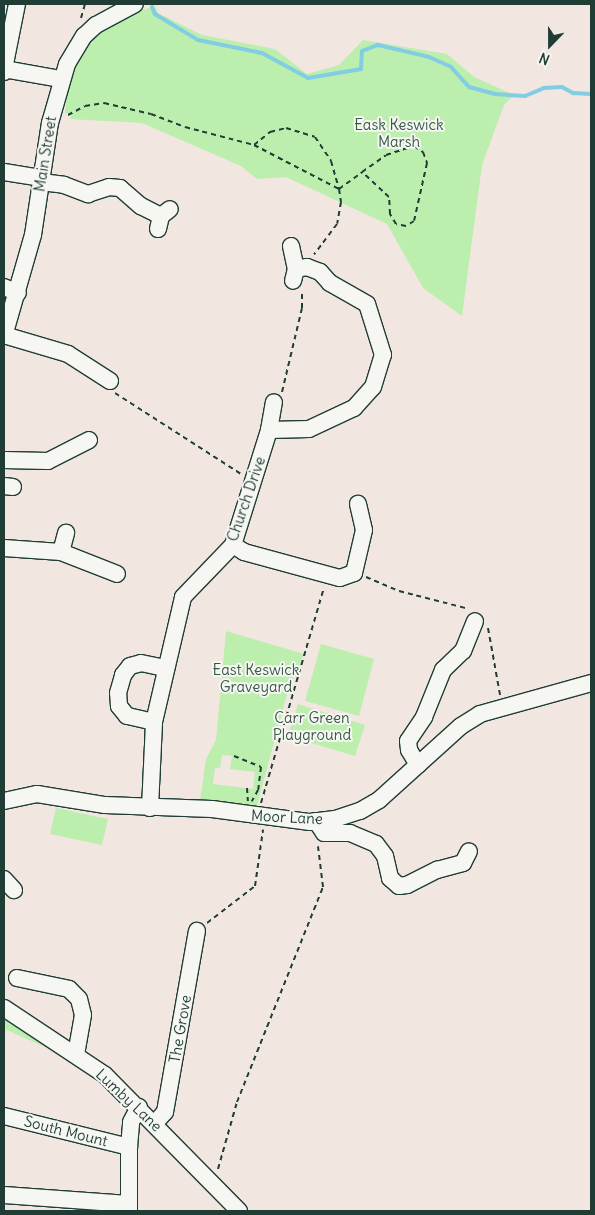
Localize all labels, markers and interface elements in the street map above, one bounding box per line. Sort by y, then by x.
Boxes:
north arrow [525,20,575,70]
text: N [537,49,552,69]
street label: Main Street [30,115,60,193]
park label: Eask Keswick Marsh [354,115,444,150]
street label: Church Drive [223,454,269,544]
park label: East Keswick Graveyard [213,660,299,695]
park label: Carr Green Playground [273,708,351,743]
street label: Moor Lane [251,806,323,828]
street label: The Grove [165,994,195,1064]
street label: Lumby Lane [92,1065,166,1135]
street label: South Mount [22,1112,110,1150]

